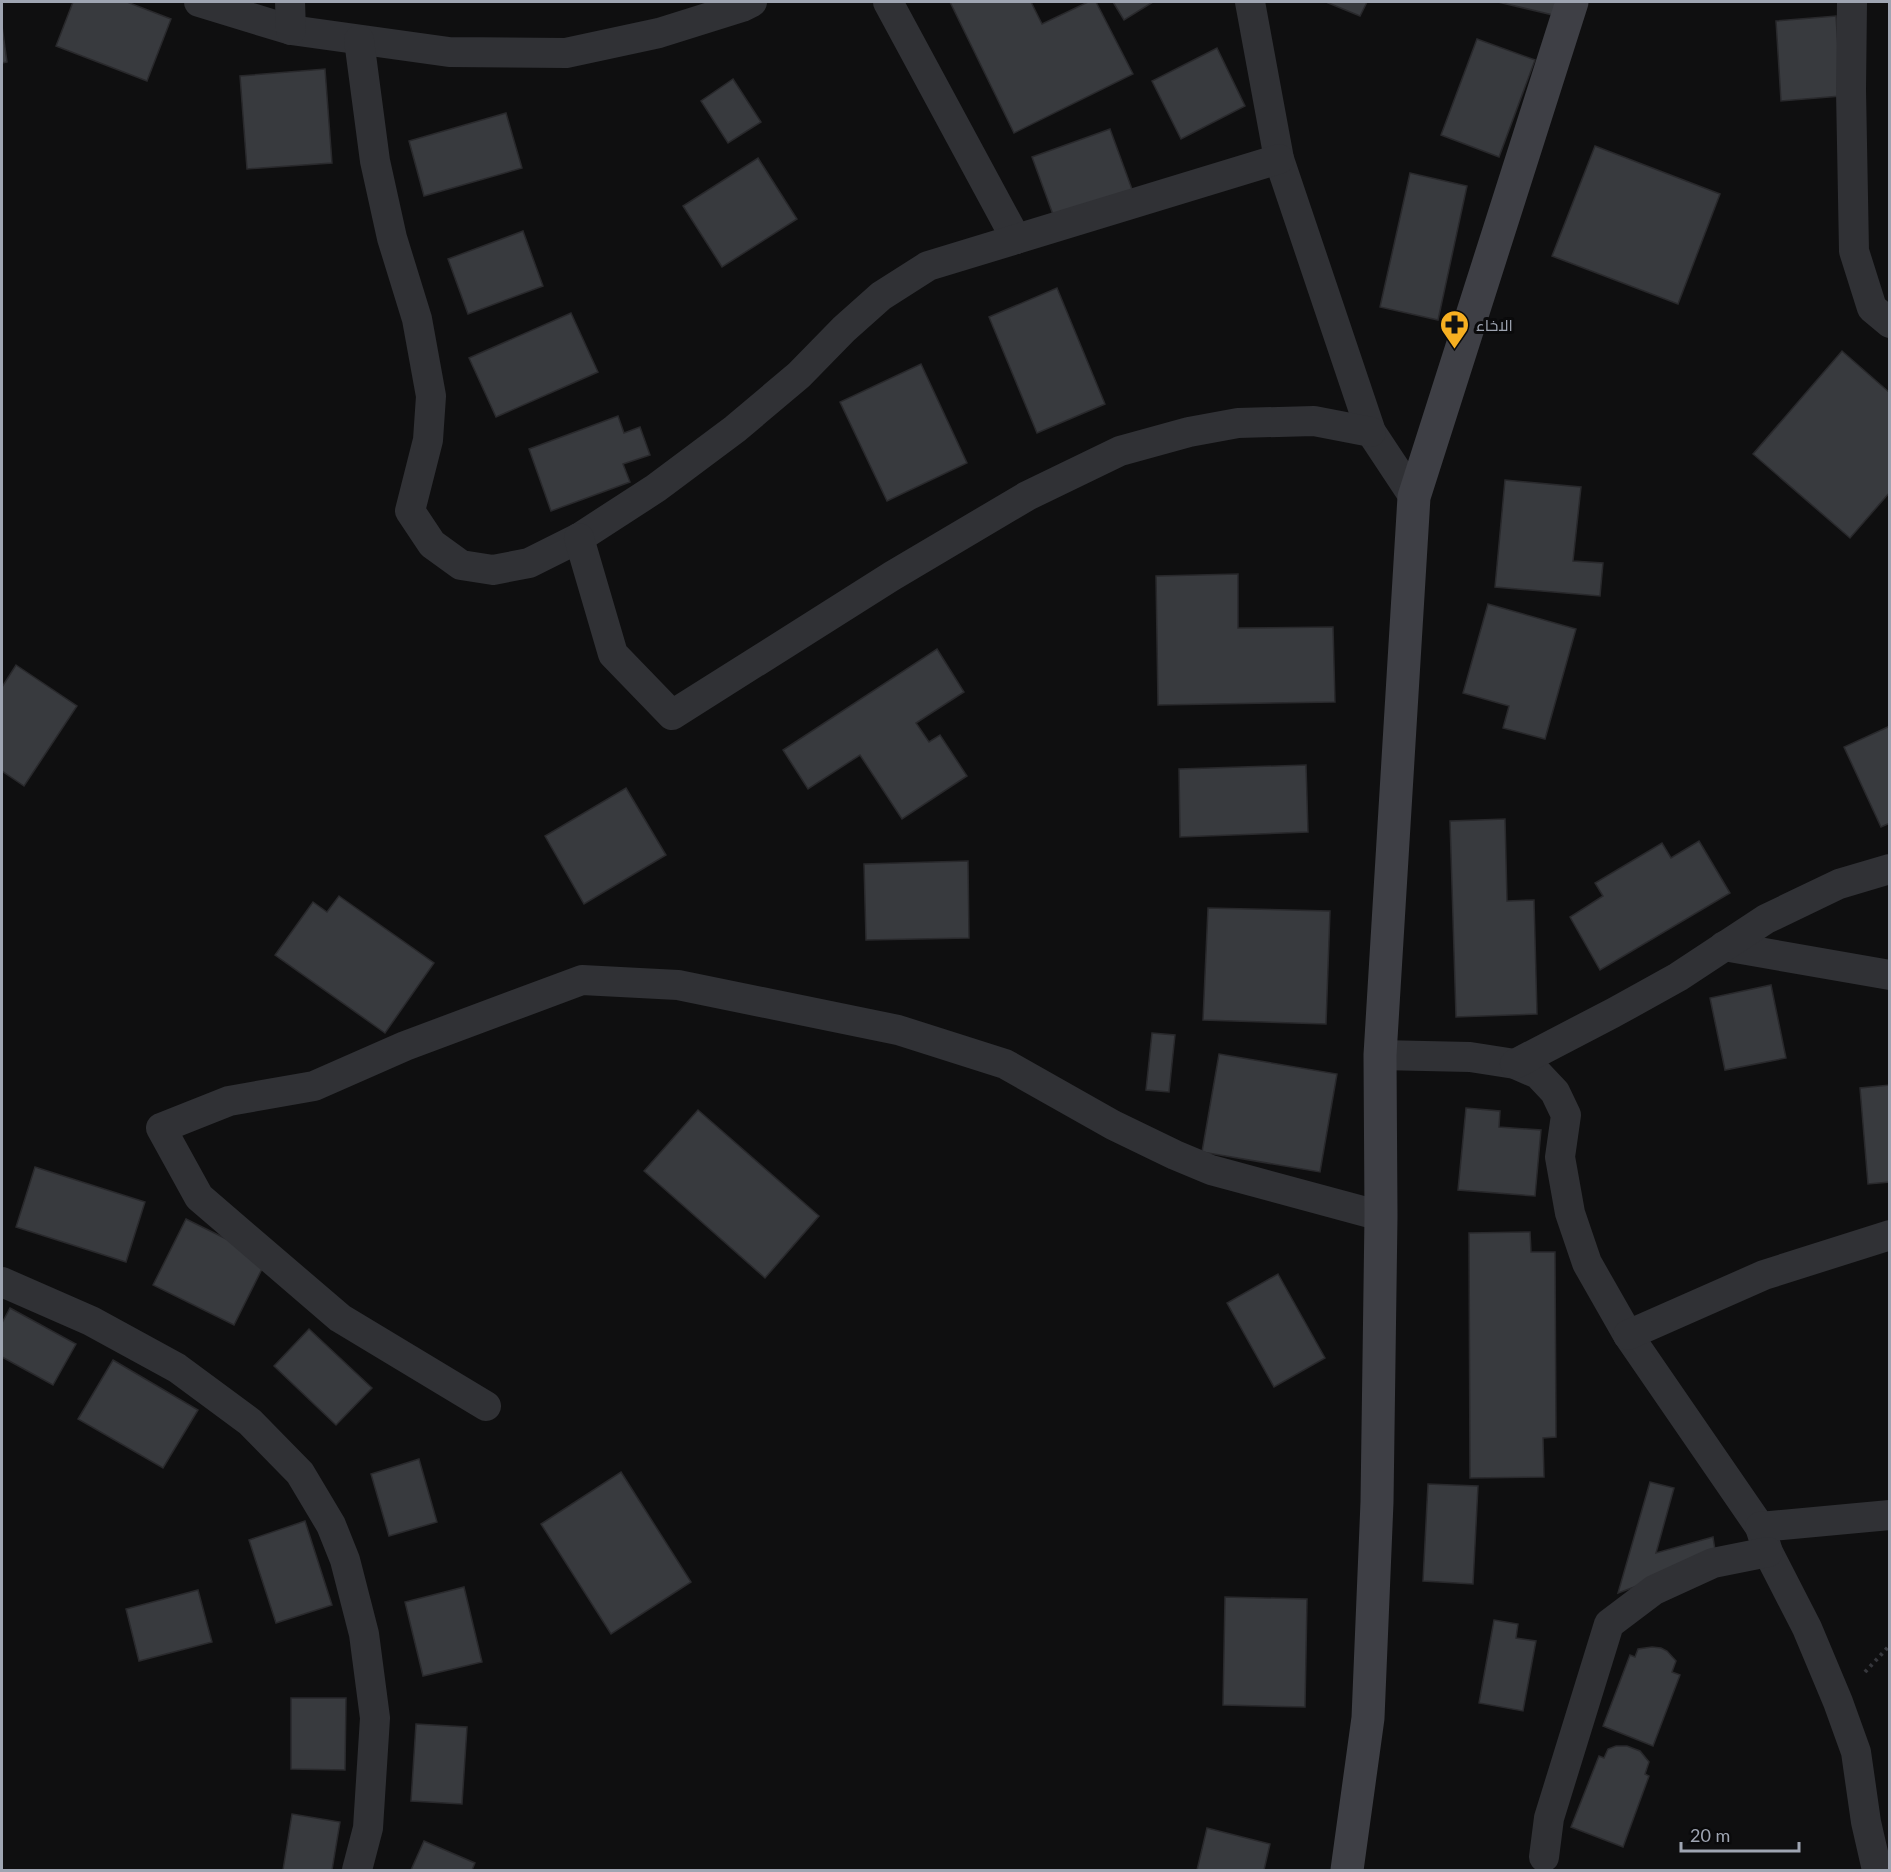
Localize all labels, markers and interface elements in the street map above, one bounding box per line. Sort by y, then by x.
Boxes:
pharmacy icon: الاخاء [1439,308,1471,350]
place label: الاخاء [1476,315,1513,334]
scale bar [1681,1815,1800,1853]
text: 20 m [1690,1824,1730,1846]

